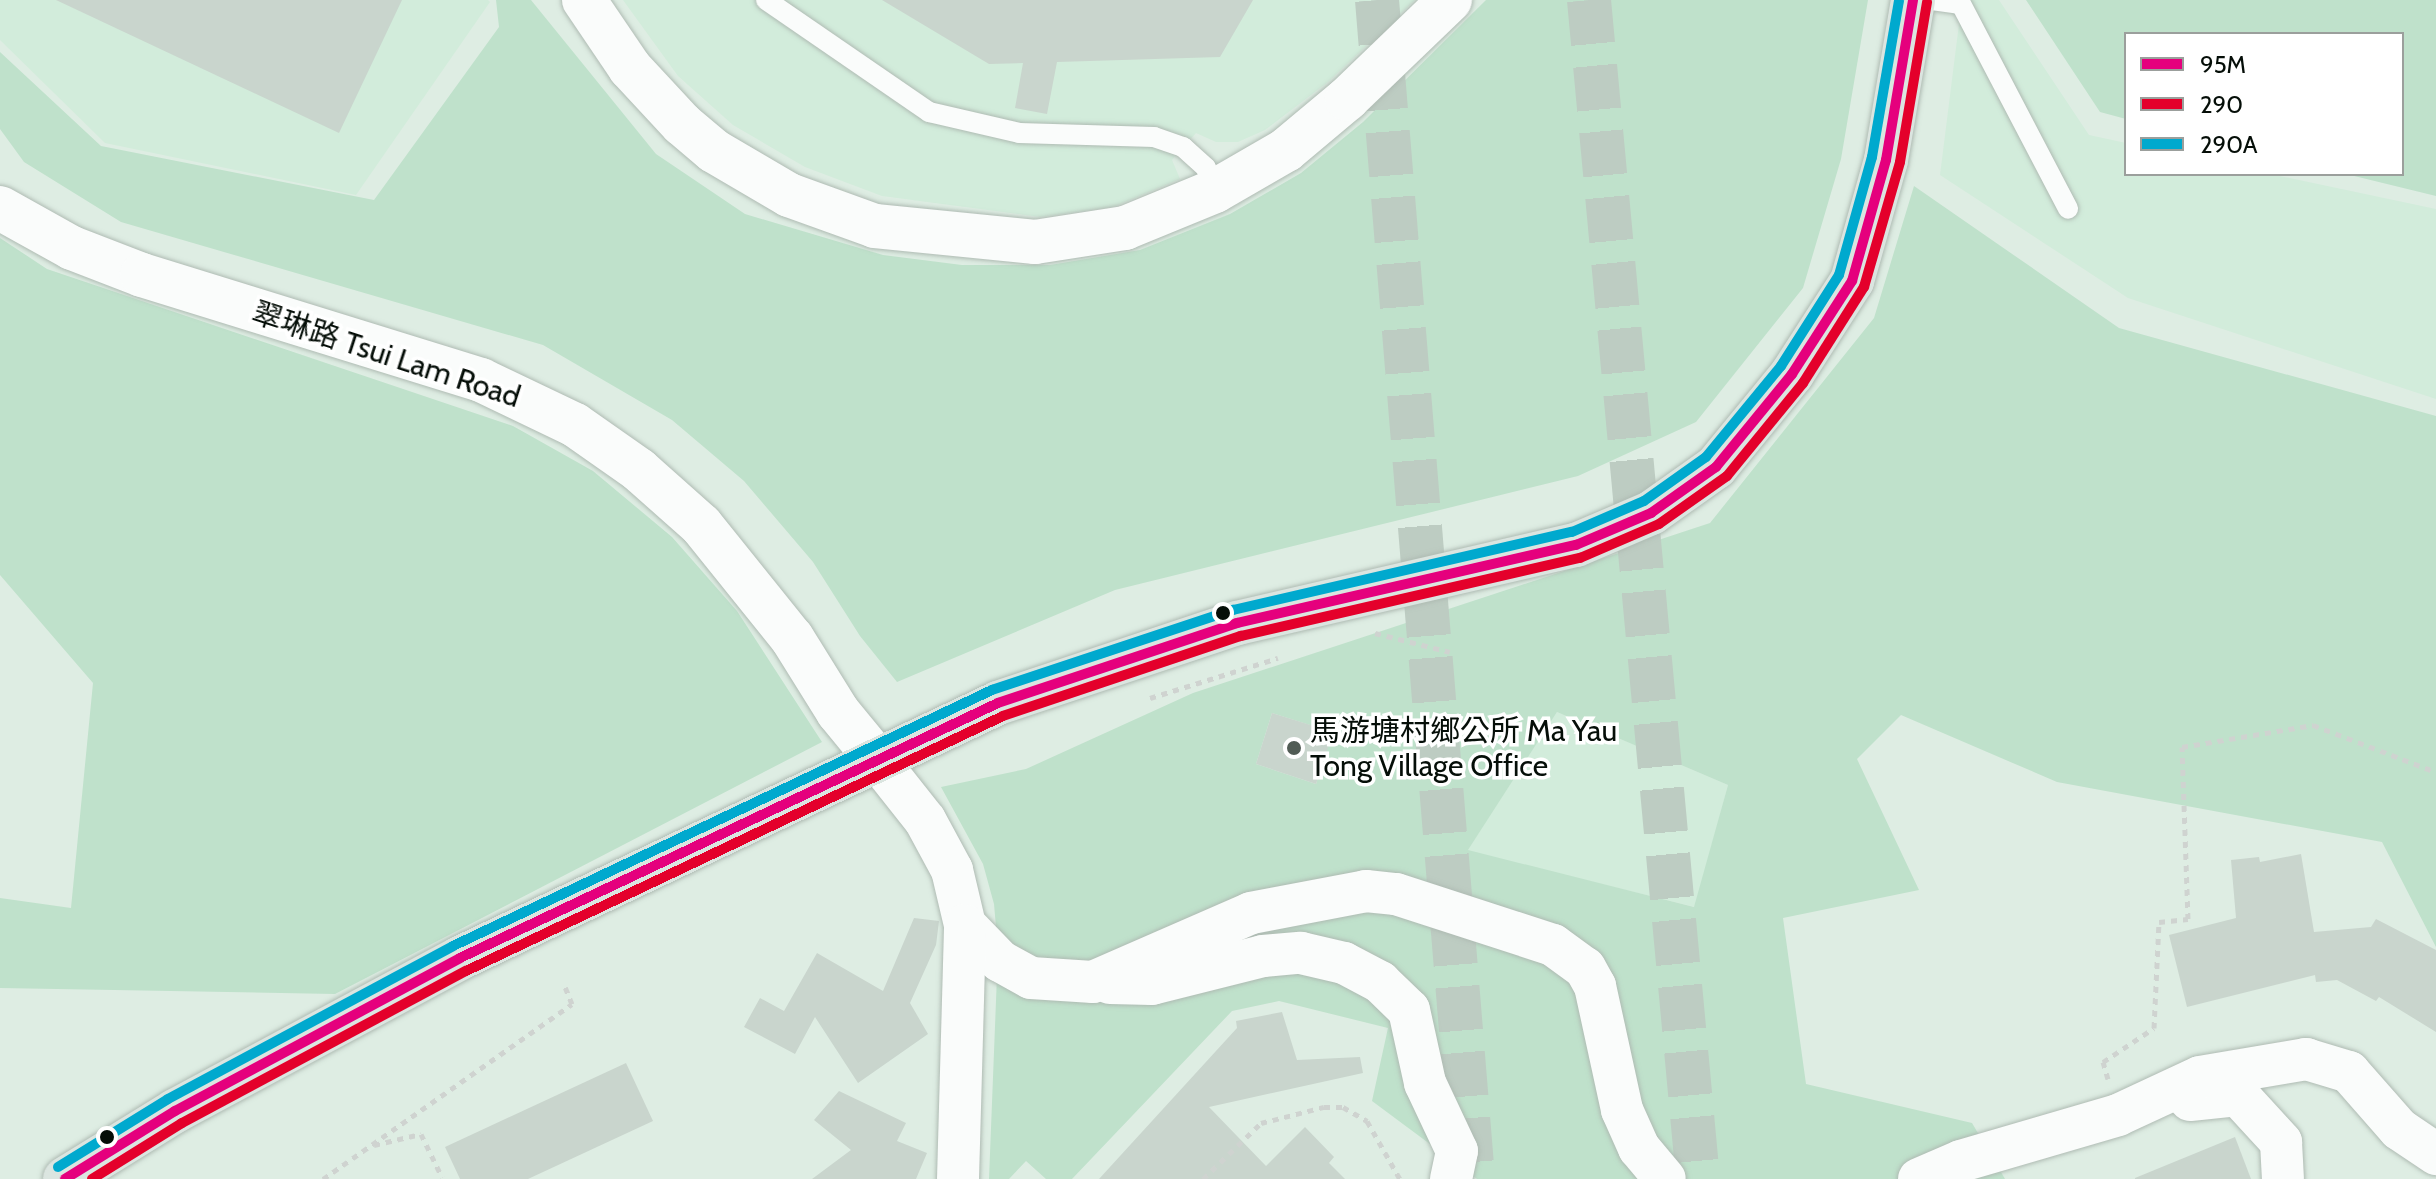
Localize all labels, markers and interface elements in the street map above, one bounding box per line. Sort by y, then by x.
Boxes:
legend [2124,32,2404,176]
text: 95M [2200,50,2246,79]
text: 290 [2200,90,2243,119]
text: 290A [2200,130,2258,159]
street label: 翠琳路 Tsui Lam Road [247,295,525,415]
unlabelled marker [1215,605,1231,621]
place label: 馬游塘村鄉公所 Ma Yau Tong Village Office [1310,713,1617,784]
marker: 馬游塘村鄉公所 Ma Yau Tong Village Office [1285,739,1303,757]
unlabelled marker [99,1129,115,1145]

